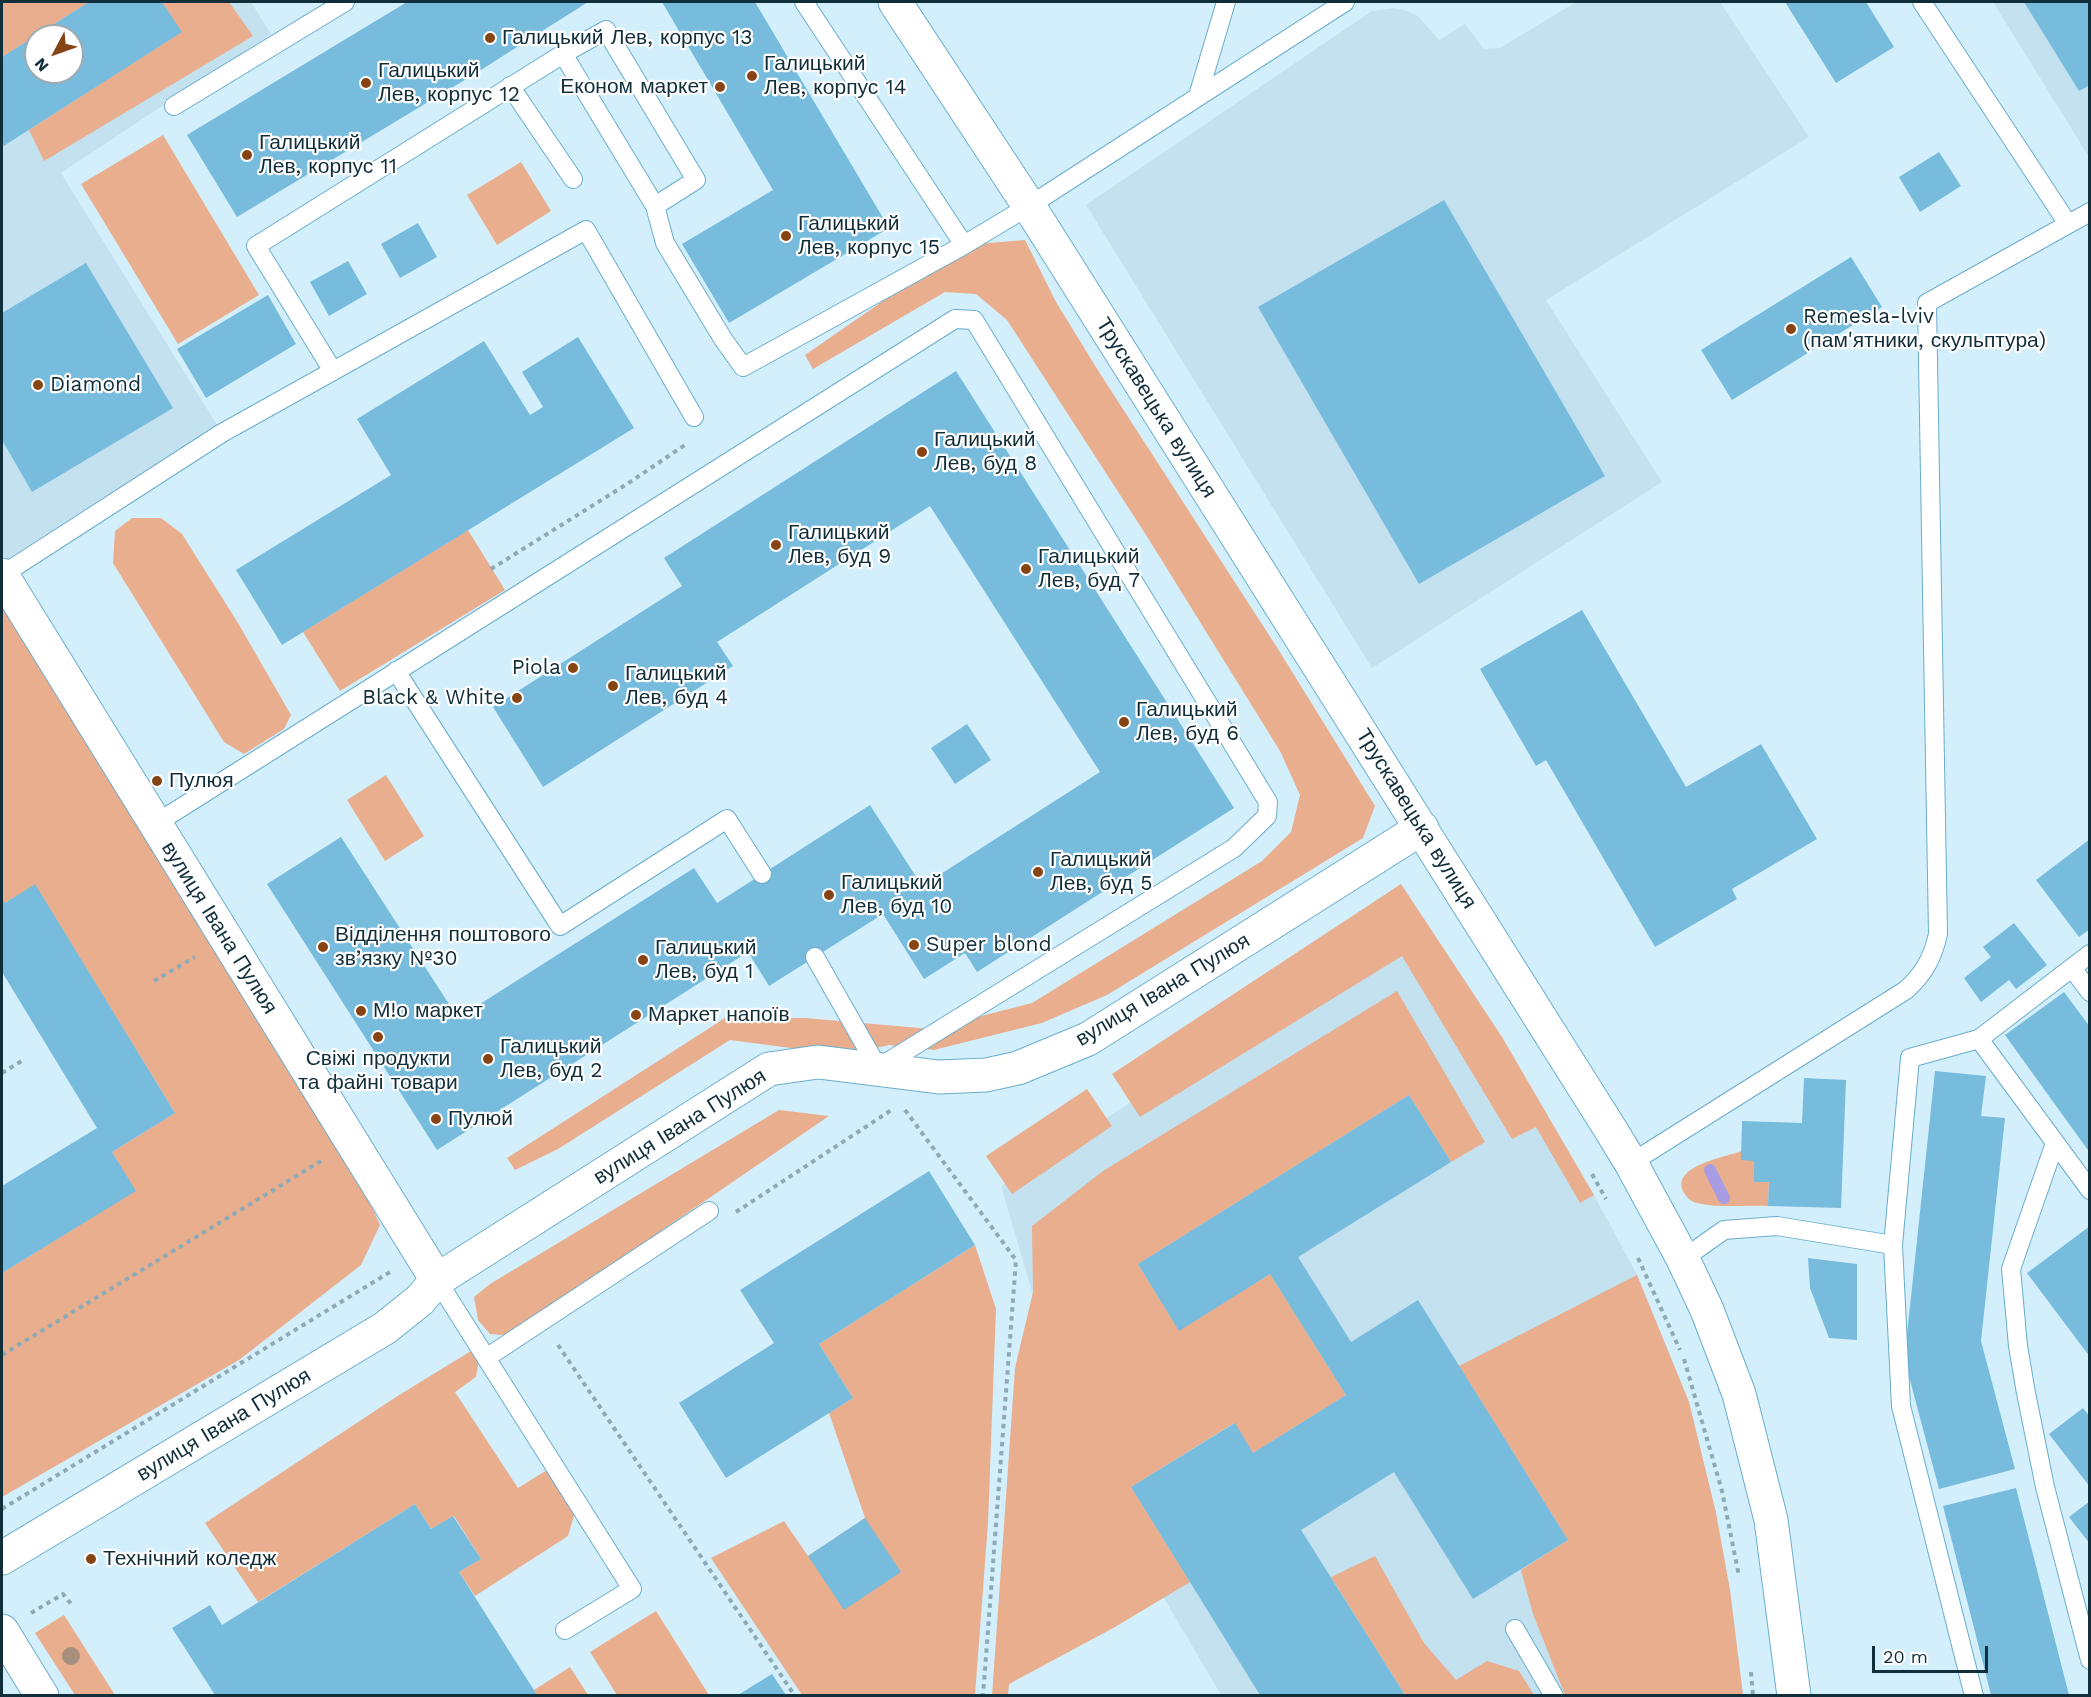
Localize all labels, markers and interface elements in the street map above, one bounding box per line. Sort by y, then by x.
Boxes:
north arrow [24,24,84,84]
place label: Галицький Лев, корпус 13 [502,25,753,51]
marker: Галицький Лев, корпус 13 [483,31,497,45]
place label: Галицький Лев, корпус 14 [764,51,906,101]
text: N [30,54,53,76]
place label: Галицький Лев, корпус 12 [378,58,520,108]
marker: Галицький Лев, корпус 14 [745,69,759,83]
place label: Економ маркет [560,74,708,100]
marker: Галицький Лев, корпус 12 [359,76,373,90]
marker: Економ маркет [713,80,727,94]
place label: Галицький Лев, корпус 11 [259,130,397,180]
marker: Галицький Лев, корпус 11 [240,148,254,162]
place label: Галицький Лев, корпус 15 [798,211,940,261]
marker: Галицький Лев, корпус 15 [779,229,793,243]
place label: Remesla-lviv (пам'ятники, скульптура) [1803,304,2046,354]
street label: Трускавецька вулиця [1090,313,1222,503]
marker: Remesla-lviv (пам'ятники, скульптура) [1784,322,1798,336]
place label: Diamond [50,372,141,398]
marker: Diamond [31,378,45,392]
place label: Галицький Лев, буд 8 [934,427,1037,477]
marker: Галицький Лев, буд 8 [915,445,929,459]
place label: Галицький Лев, буд 9 [788,520,891,570]
marker: Галицький Лев, буд 9 [769,538,783,552]
place label: Галицький Лев, буд 7 [1038,544,1140,594]
marker: Галицький Лев, буд 7 [1019,562,1033,576]
place label: Piola [512,655,561,681]
marker: Piola [566,661,580,675]
place label: Галицький Лев, буд 4 [625,661,728,711]
marker: Галицький Лев, буд 4 [606,679,620,693]
place label: Black & White [362,685,505,711]
marker: Black & White [510,691,524,705]
place label: Галицький Лев, буд 6 [1136,697,1239,747]
marker: Галицький Лев, буд 6 [1117,715,1131,729]
street label: Трускавецька вулиця [1350,724,1482,914]
place label: Пулюя [169,768,234,794]
marker: Пулюя [150,774,164,788]
street label: вулиця Івана Пулюя [156,837,282,1019]
place label: Галицький Лев, буд 5 [1050,847,1152,897]
marker: Галицький Лев, буд 5 [1031,865,1045,879]
place label: Галицький Лев, буд 10 [841,870,952,920]
marker: Галицький Лев, буд 10 [822,888,836,902]
place label: Відділення поштового зв’язку №30 [335,922,551,972]
street label: вулиця Івана Пулюя [1071,928,1255,1052]
place label: Super blond [926,932,1052,958]
place label: Галицький Лев, буд 1 [655,935,756,985]
marker: Super blond [907,938,921,952]
marker: Відділення поштового зв’язку №30 [316,940,330,954]
marker: Галицький Лев, буд 1 [636,953,650,967]
place label: М!о маркет [373,998,483,1024]
place label: Маркет напоїв [648,1002,790,1028]
marker: М!о маркет [354,1004,368,1018]
marker: Маркет напоїв [629,1008,643,1022]
marker: Свіжі продукти та файні товари [371,1030,385,1044]
place label: Галицький Лев, буд 2 [500,1034,602,1084]
place label: Свіжі продукти та файні товари [298,1046,458,1096]
marker: Галицький Лев, буд 2 [481,1052,495,1066]
street label: вулиця Івана Пулюя [589,1064,771,1190]
place label: Пулюй [448,1106,513,1132]
marker: Пулюй [429,1112,443,1126]
street label: вулиця Івана Пулюя [132,1363,316,1487]
place label: Технічний коледж [103,1546,276,1572]
marker: Технічний коледж [84,1552,98,1566]
scale bar [1875,1634,1990,1672]
text: 20 m [1883,1646,1928,1667]

